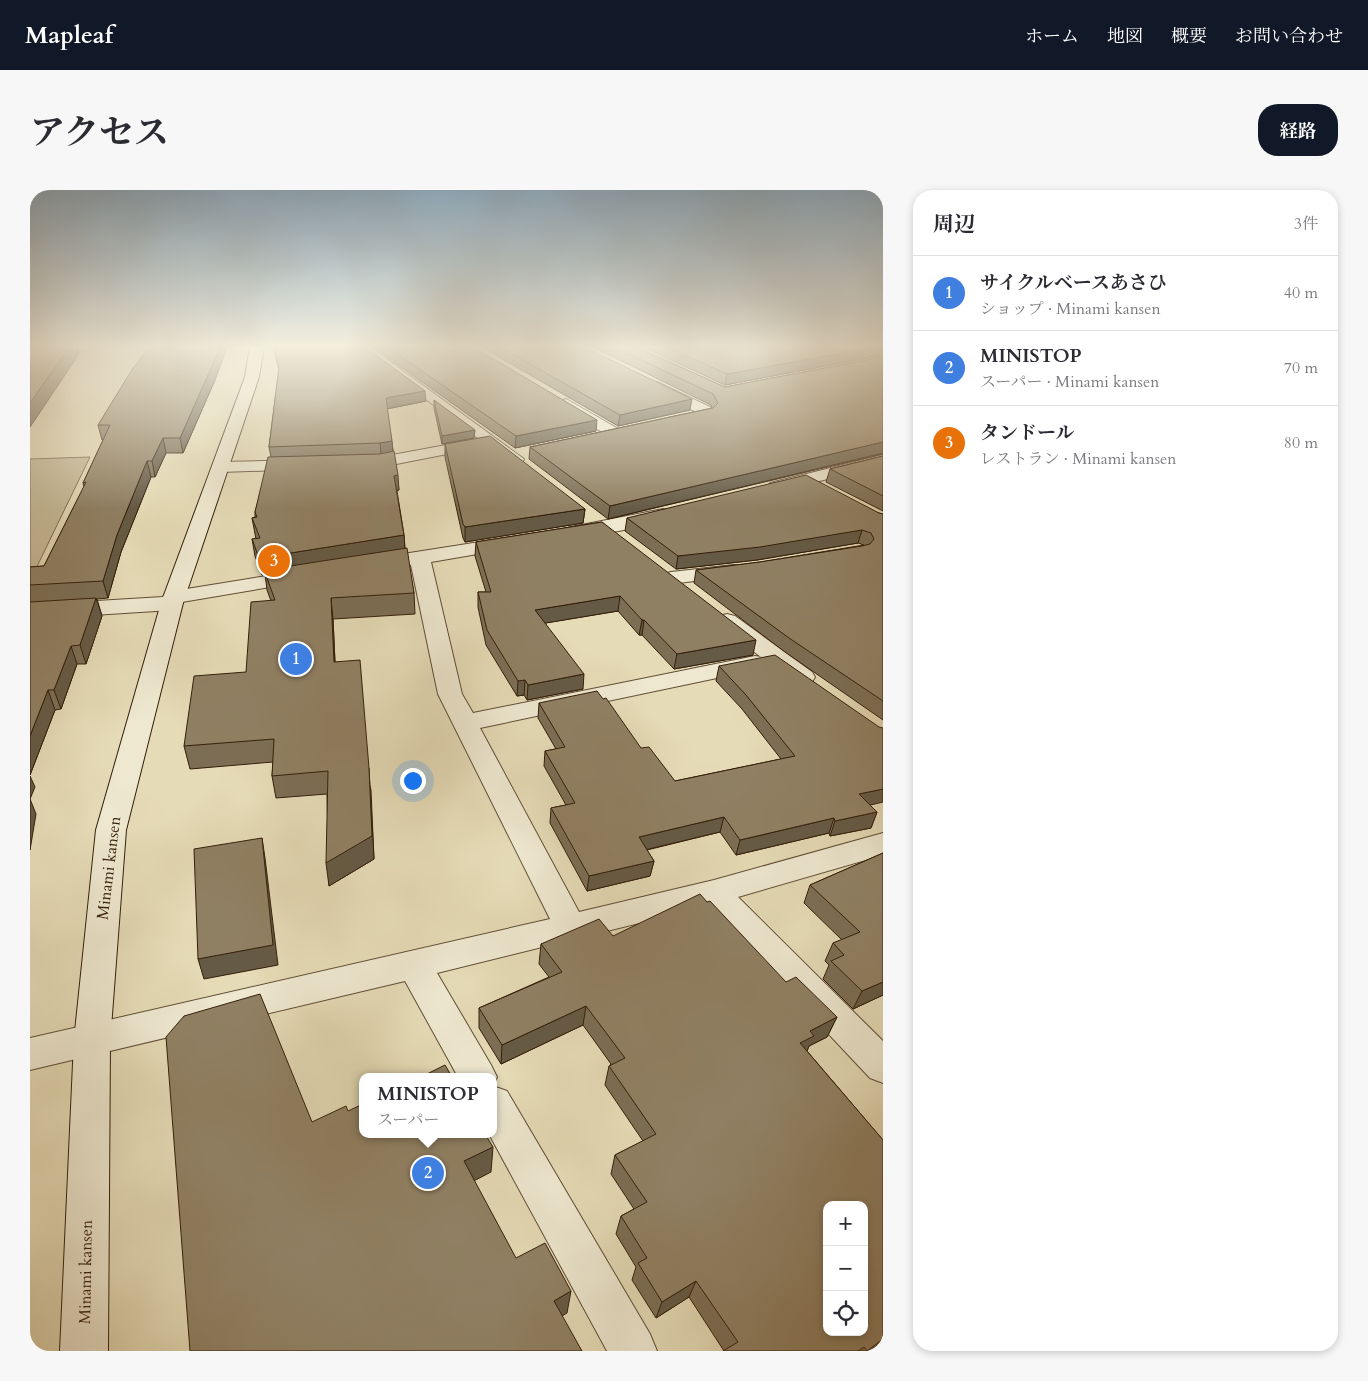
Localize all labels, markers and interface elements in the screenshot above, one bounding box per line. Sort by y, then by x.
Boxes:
text: Mapleaf [25,19,113,52]
text: ホーム [1025,24,1079,49]
text: 地図 [1107,24,1143,49]
text: 概要 [1171,24,1207,49]
text: お問い合わせ [1235,24,1343,49]
button: 経路 [1258,104,1338,156]
text: アクセス [30,109,169,157]
text: 周辺 [933,210,975,239]
text: 3件 [1294,213,1318,235]
text: サイクルベースあさひ [980,270,1167,296]
text: 1 [945,282,953,304]
text: 40 m [1284,282,1318,304]
text: ショップ · Minami kansen [980,298,1161,320]
text: MINISTOP [980,343,1082,369]
text: 2 [945,357,953,379]
text: 70 m [1284,357,1318,379]
text: スーパー · Minami kansen [980,371,1159,393]
text: タンドール [980,420,1075,446]
text: 3 [945,432,953,454]
text: 80 m [1284,432,1318,454]
text: レストラン · Minami kansen [980,448,1176,470]
pin: 3 [258,542,290,580]
pin: 1 [280,640,312,678]
your location [400,768,426,794]
street label: Minami kansen [92,815,126,921]
popup [359,1073,497,1138]
text: MINISTOP [377,1081,479,1107]
text: スーパー [377,1109,440,1131]
pin: 2 [412,1154,444,1192]
map controls [823,1201,868,1336]
button: + [823,1201,868,1246]
street label: Minami kansen [74,1220,98,1324]
button: − [823,1246,868,1291]
button: locate [823,1291,868,1336]

